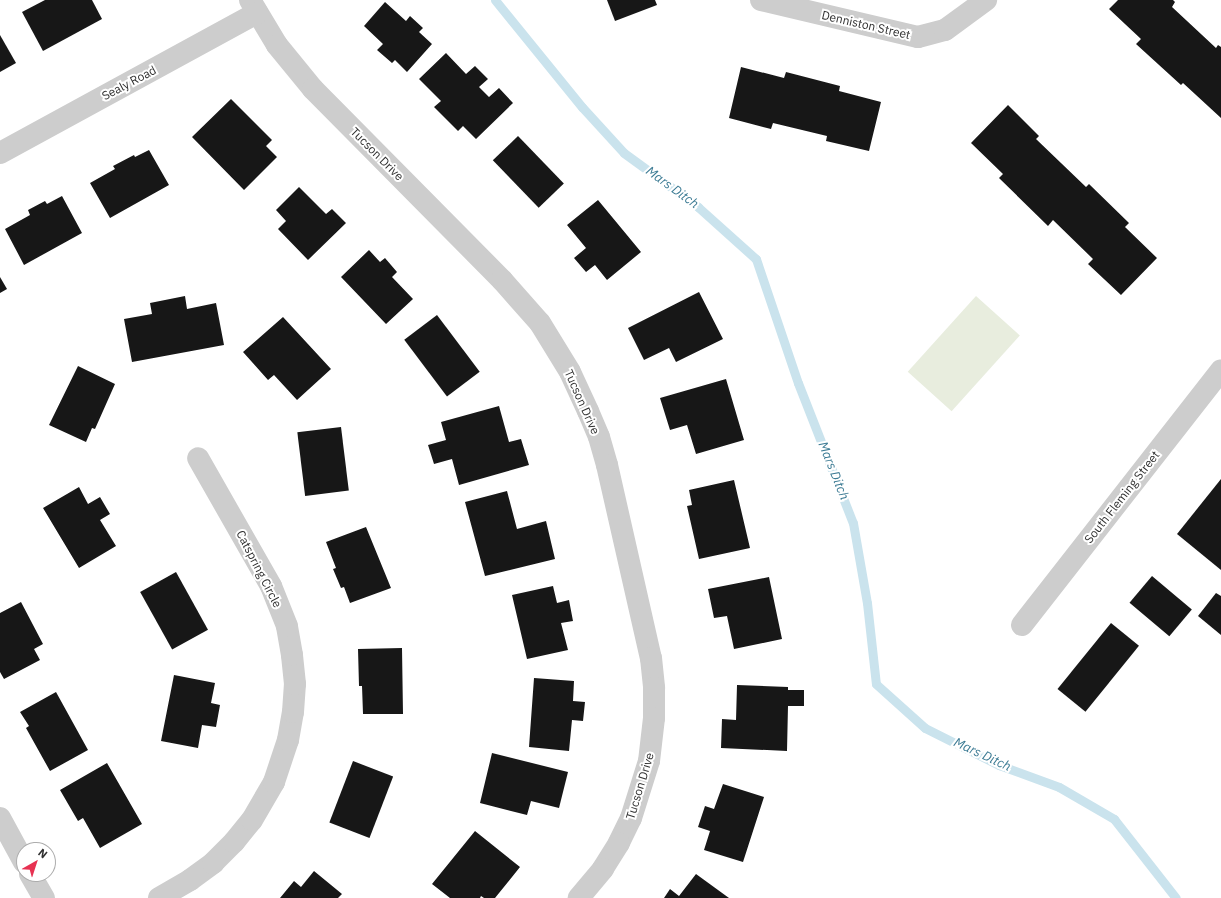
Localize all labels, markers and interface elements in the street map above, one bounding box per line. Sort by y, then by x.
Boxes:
street label: Denniston Street [820,8,912,42]
street label: Sealy Road [99,63,159,103]
street label: Tucson Drive [347,124,407,184]
water label: Mars Ditch [643,164,701,212]
street label: Tucson Drive [561,367,603,437]
water label: Mars Ditch [814,440,852,502]
street label: South Fleming Street [1081,448,1163,546]
street label: Catspring Circle [233,528,285,610]
water label: Mars Ditch [951,735,1013,775]
street label: Tucson Drive [623,751,657,821]
north arrow [16,842,56,882]
text: N [35,846,50,861]

